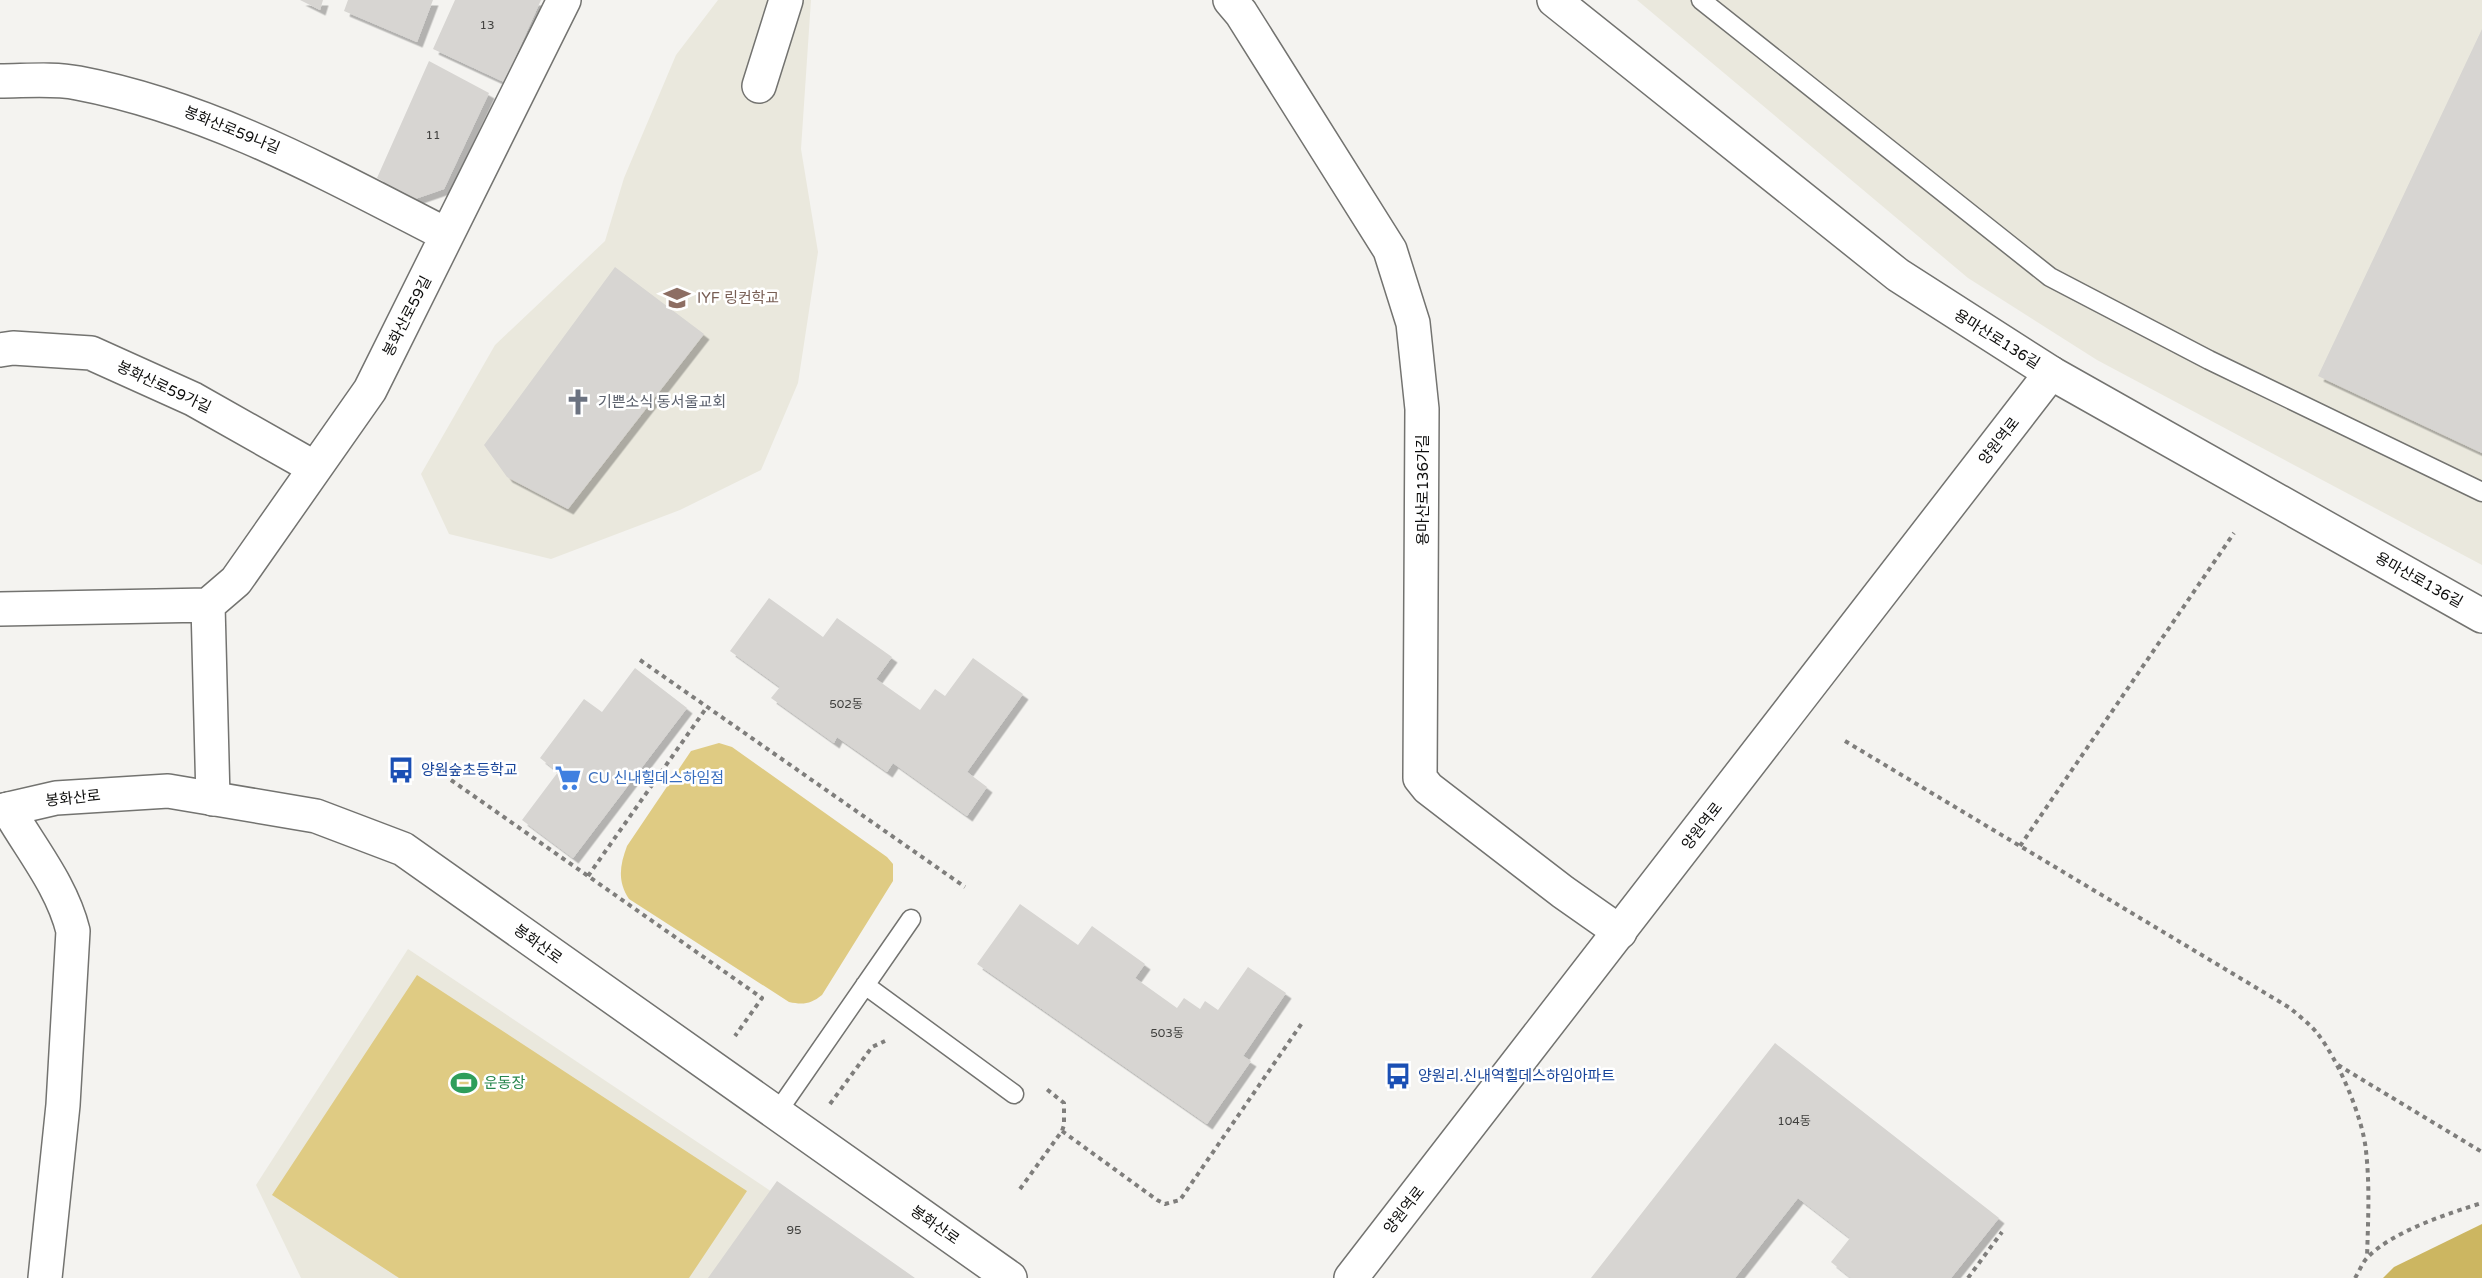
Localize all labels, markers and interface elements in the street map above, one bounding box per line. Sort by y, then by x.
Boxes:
house number: 13 [479,18,495,32]
street label: 봉화산로59나길 [182,103,282,157]
house number: 11 [425,128,441,142]
street label: 봉화산로59길 [379,273,435,359]
school or university icon: IYF 링컨학교 [662,283,692,313]
place label: IYF 링컨학교 [697,289,779,307]
street label: 용마산로136길 [1951,306,2043,372]
street label: 봉화산로59가길 [114,357,214,417]
church icon: 기쁜소식 동서울교회 [563,387,593,417]
place label: 기쁜소식 동서울교회 [598,393,726,411]
street label: 양원역로 [1975,414,2023,468]
street label: 용마산로136가길 [1414,434,1432,546]
street label: 용마산로136길 [2372,549,2466,611]
house number: 502동 [829,697,863,711]
bus stop icon: 양원숲초등학교 [386,755,416,785]
place label: 양원숲초등학교 [421,761,518,779]
supermarket icon: CU 신내힐데스하임점 [553,763,583,793]
place label: CU 신내힐데스하임점 [588,769,724,787]
street label: 봉화산로 [45,786,101,810]
street label: 양원역로 [1678,799,1726,853]
street label: 봉화산로 [510,920,566,968]
house number: 503동 [1150,1026,1184,1040]
bus stop icon: 양원리.신내역힐데스하임아파트 [1383,1061,1413,1091]
place label: 양원리.신내역힐데스하임아파트 [1418,1067,1615,1085]
sports icon: 운동장 [449,1068,479,1098]
place label: 운동장 [484,1074,526,1092]
house number: 104동 [1777,1114,1811,1128]
street label: 양원역로 [1380,1183,1428,1237]
street label: 봉화산로 [907,1202,963,1248]
house number: 95 [786,1223,802,1237]

